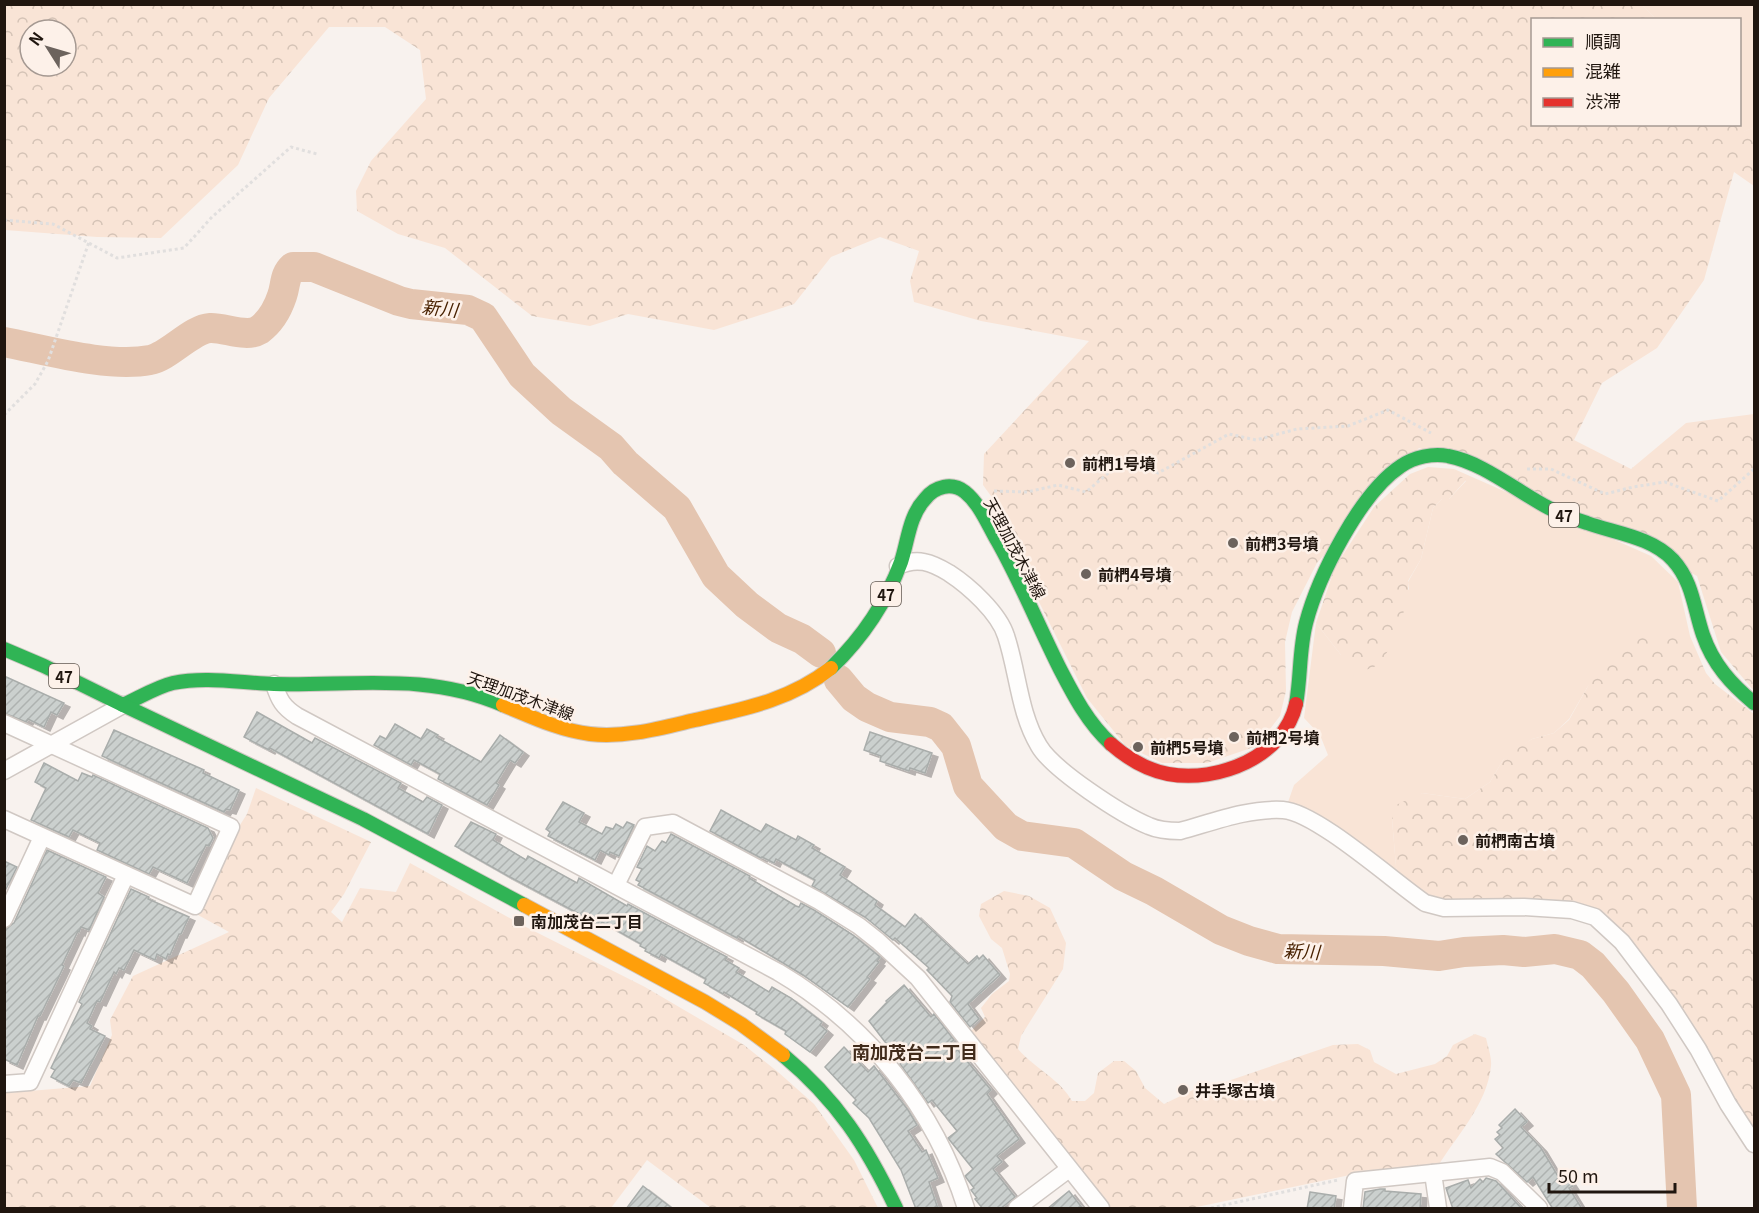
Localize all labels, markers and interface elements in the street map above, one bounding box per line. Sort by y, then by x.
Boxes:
north arrow [18,18,78,78]
legend [1531,18,1741,126]
text: N [22,26,48,50]
text: 順調 [1585,27,1621,53]
text: 混雑 [1585,57,1621,83]
text: 渋滞 [1585,87,1621,113]
water label: 新川 [421,292,461,322]
place label: 前椚1号墳 [1082,451,1155,475]
marker: 前椚1号墳 [1063,456,1077,470]
street label: 天理加茂木津線 [979,493,1053,603]
road number: 47 [1549,503,1579,527]
place label: 前椚3号墳 [1245,531,1318,555]
marker: 前椚3号墳 [1226,536,1240,550]
place label: 前椚4号墳 [1098,562,1171,586]
marker: 前椚4号墳 [1079,567,1093,581]
road number: 47 [871,582,901,606]
road number: 47 [49,664,79,688]
street label: 天理加茂木津線 [464,665,578,725]
place label: 前椚2号墳 [1246,725,1319,749]
marker: 前椚2号墳 [1227,730,1241,744]
place label: 前椚5号墳 [1150,735,1223,759]
marker: 前椚5号墳 [1131,740,1145,754]
place label: 前椚南古墳 [1475,828,1555,852]
marker: 前椚南古墳 [1456,833,1470,847]
place label: 南加茂台二丁目 [531,909,643,933]
marker: 南加茂台二丁目 [512,914,526,928]
water label: 新川 [1283,936,1323,964]
district label: 南加茂台二丁目 [852,1038,978,1064]
place label: 井手塚古墳 [1195,1078,1275,1102]
marker: 井手塚古墳 [1176,1083,1190,1097]
scale bar [1549,1156,1675,1194]
text: 50 m [1558,1162,1599,1188]

